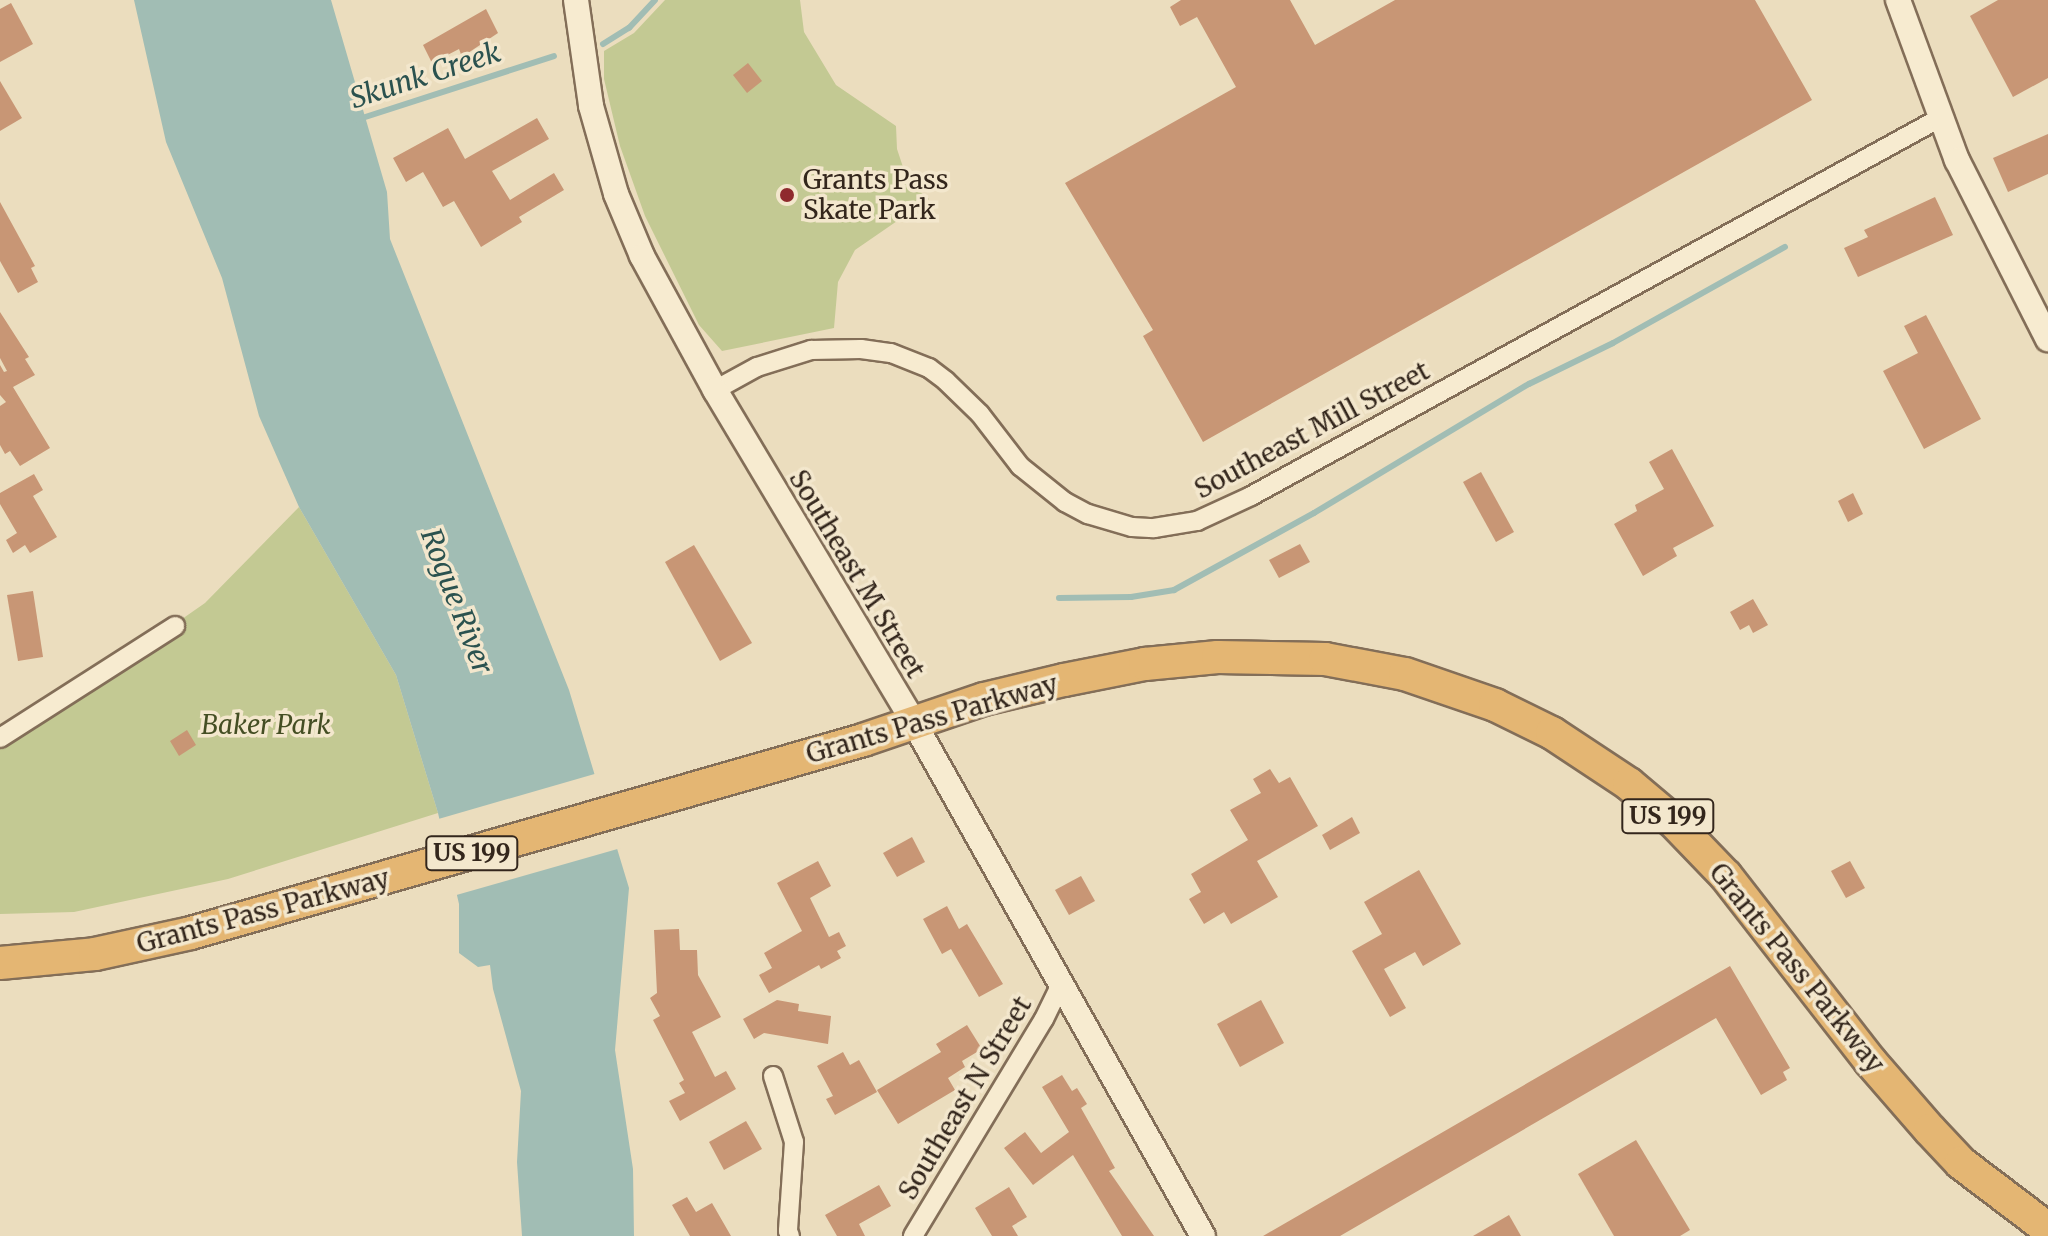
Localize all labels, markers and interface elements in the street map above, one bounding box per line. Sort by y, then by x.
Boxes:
water label: Skunk Creek [346,35,504,115]
place label: Grants Pass Skate Park [803,164,949,226]
marker: Grants Pass Skate Park [778,186,796,204]
street label: Southeast Mill Street [1189,355,1435,505]
street label: Southeast M Street [783,464,931,684]
water label: Rogue River [414,524,500,678]
street label: Grants Pass Parkway [803,668,1061,770]
park label: Baker Park [201,709,331,741]
road number: US 199 [1620,796,1716,836]
road number: US 199 [424,833,520,873]
street label: Grants Pass Parkway [1703,857,1891,1079]
street label: Grants Pass Parkway [133,862,393,960]
street label: Southeast N Street [892,991,1038,1205]

